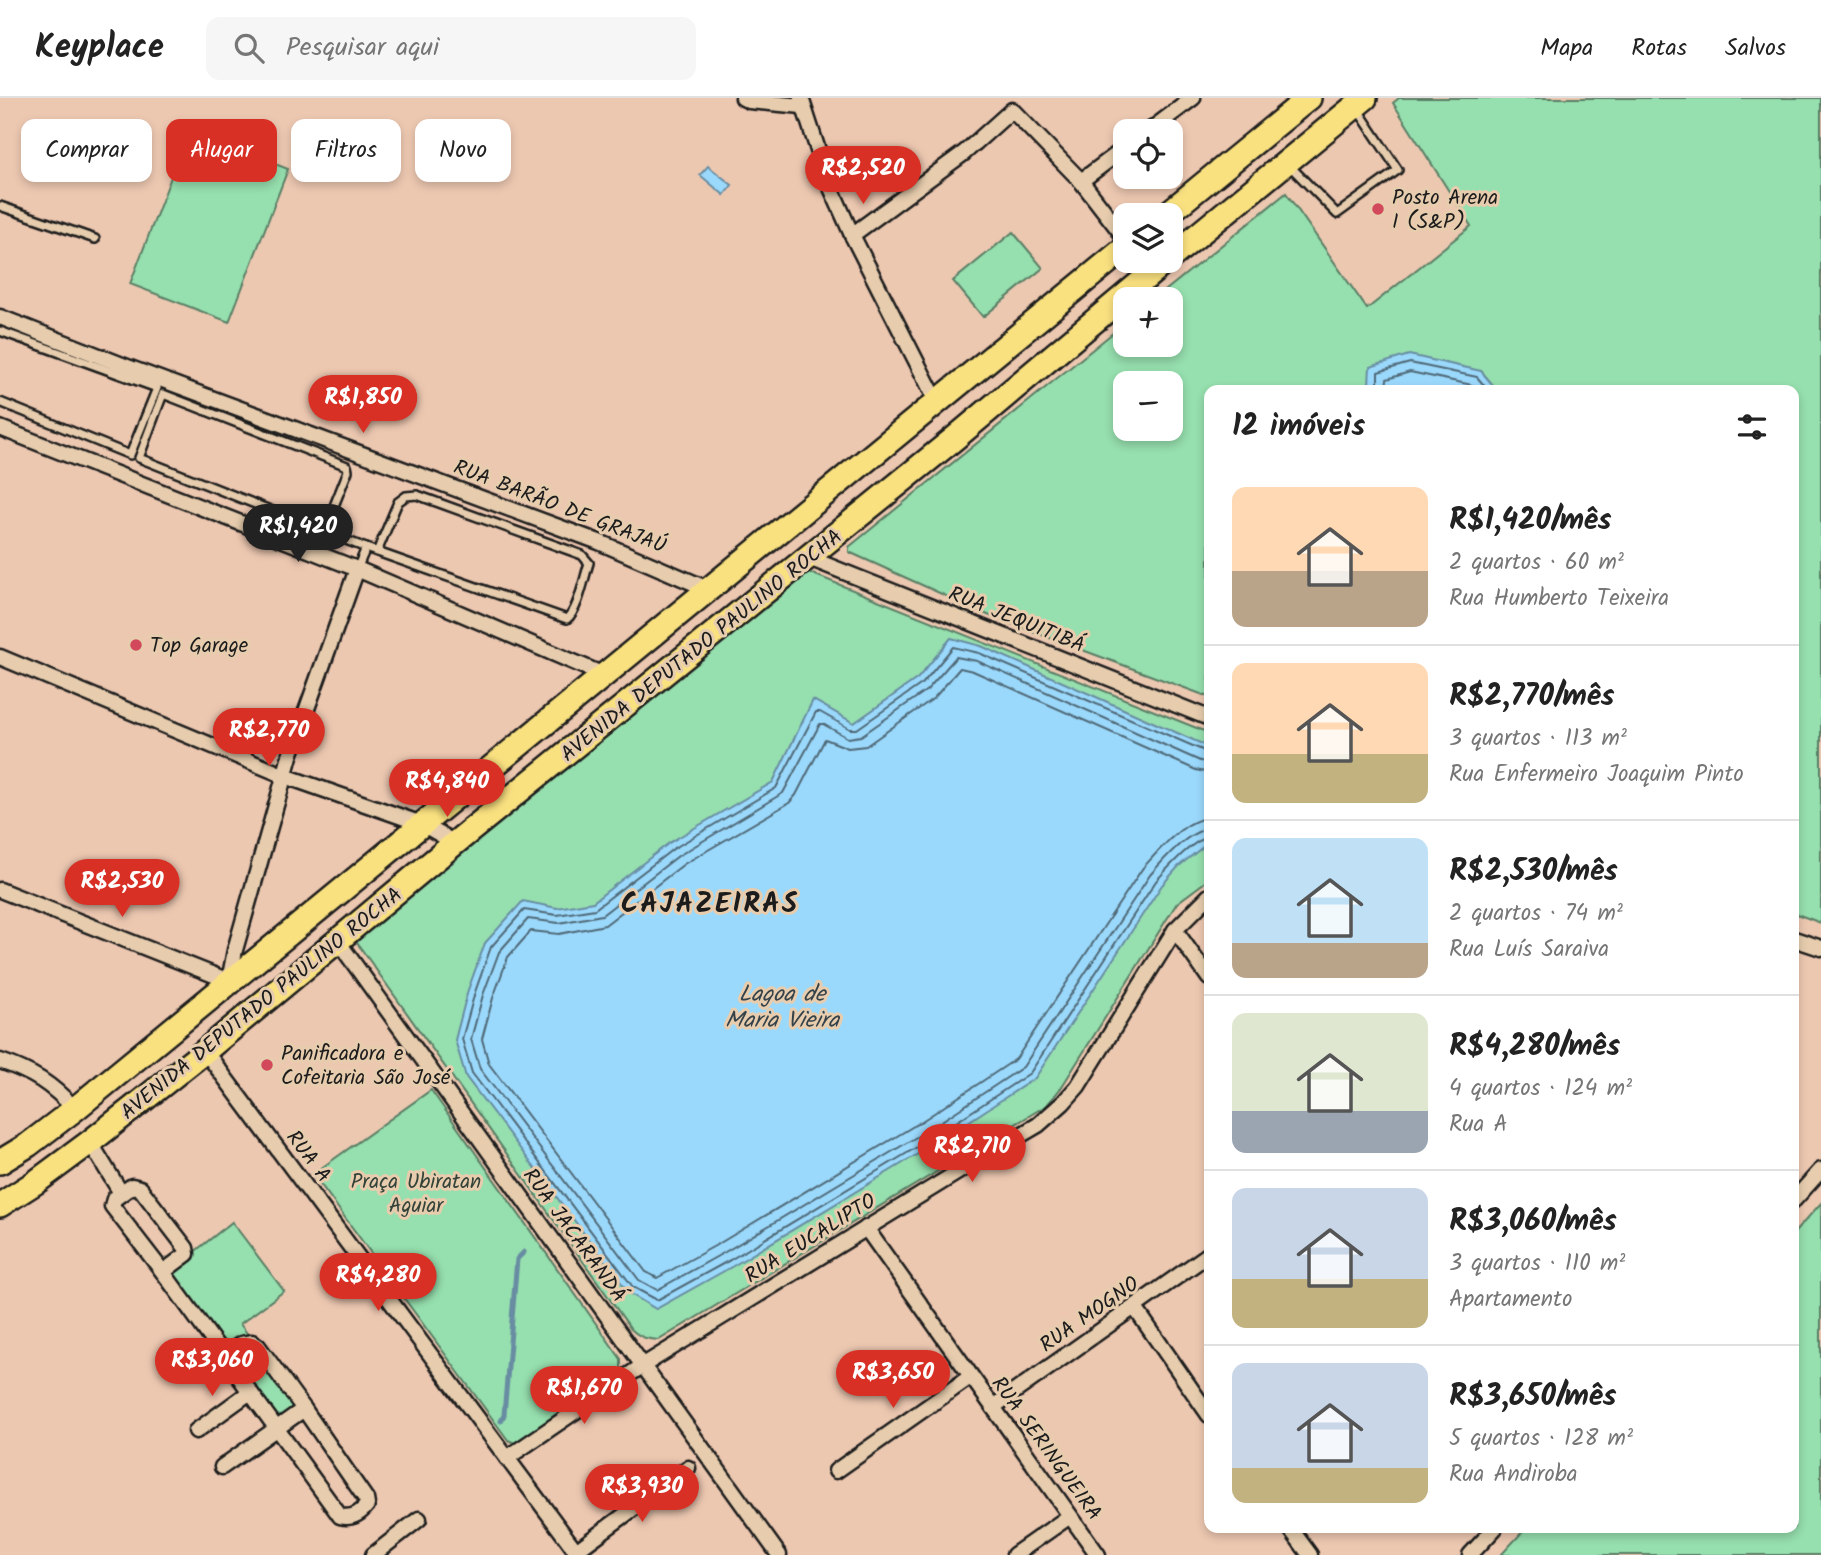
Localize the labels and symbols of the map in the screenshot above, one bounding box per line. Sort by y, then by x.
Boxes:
pin: R$2,520 [798,146,928,206]
place label: Posto Arena I (S&P) [1392,182,1498,239]
marker: Posto Arena I (S&P) [1370,201,1386,217]
pin: R$1,850 [298,376,428,435]
street label: RUA BARÃO DE GRAJAÚ [448,452,671,563]
pin: R$1,420 [233,504,363,564]
street label: AVENIDA DEPUTADO PAULINO ROCHA [554,522,850,771]
street label: RUA JEQUITIBÁ [943,578,1090,663]
place label: Top Garage [150,630,249,663]
marker: Top Garage [128,637,144,653]
pin: R$2,770 [204,708,334,768]
pin: R$4,840 [382,760,512,819]
pin: R$2,530 [57,860,187,919]
street label: AVENIDA DEPUTADO PAULINO ROCHA [114,880,410,1129]
district label: CAJAZEIRAS [621,882,799,927]
water label: Lagoa de Maria Vieira [725,977,841,1039]
place label: Panificadora e Cofeitaria São José [281,1038,451,1095]
marker: Panificadora e Cofeitaria São José [259,1057,275,1073]
street label: RUA A [277,1124,339,1190]
pin: R$2,710 [907,1124,1037,1184]
street label: RUA JACARANDÁ [514,1162,634,1310]
park label: Praça Ubiratan Aguiar [351,1166,481,1223]
street label: RUA EUCALIPTO [739,1186,883,1293]
pin: R$4,280 [313,1254,443,1313]
street label: RUA MOGNO [1033,1269,1147,1362]
pin: R$3,060 [147,1338,277,1398]
pin: R$3,650 [828,1350,958,1410]
pin: R$1,670 [519,1366,649,1426]
street label: RUA SERINGUEIRA [982,1370,1110,1528]
pin: R$3,930 [577,1464,707,1524]

